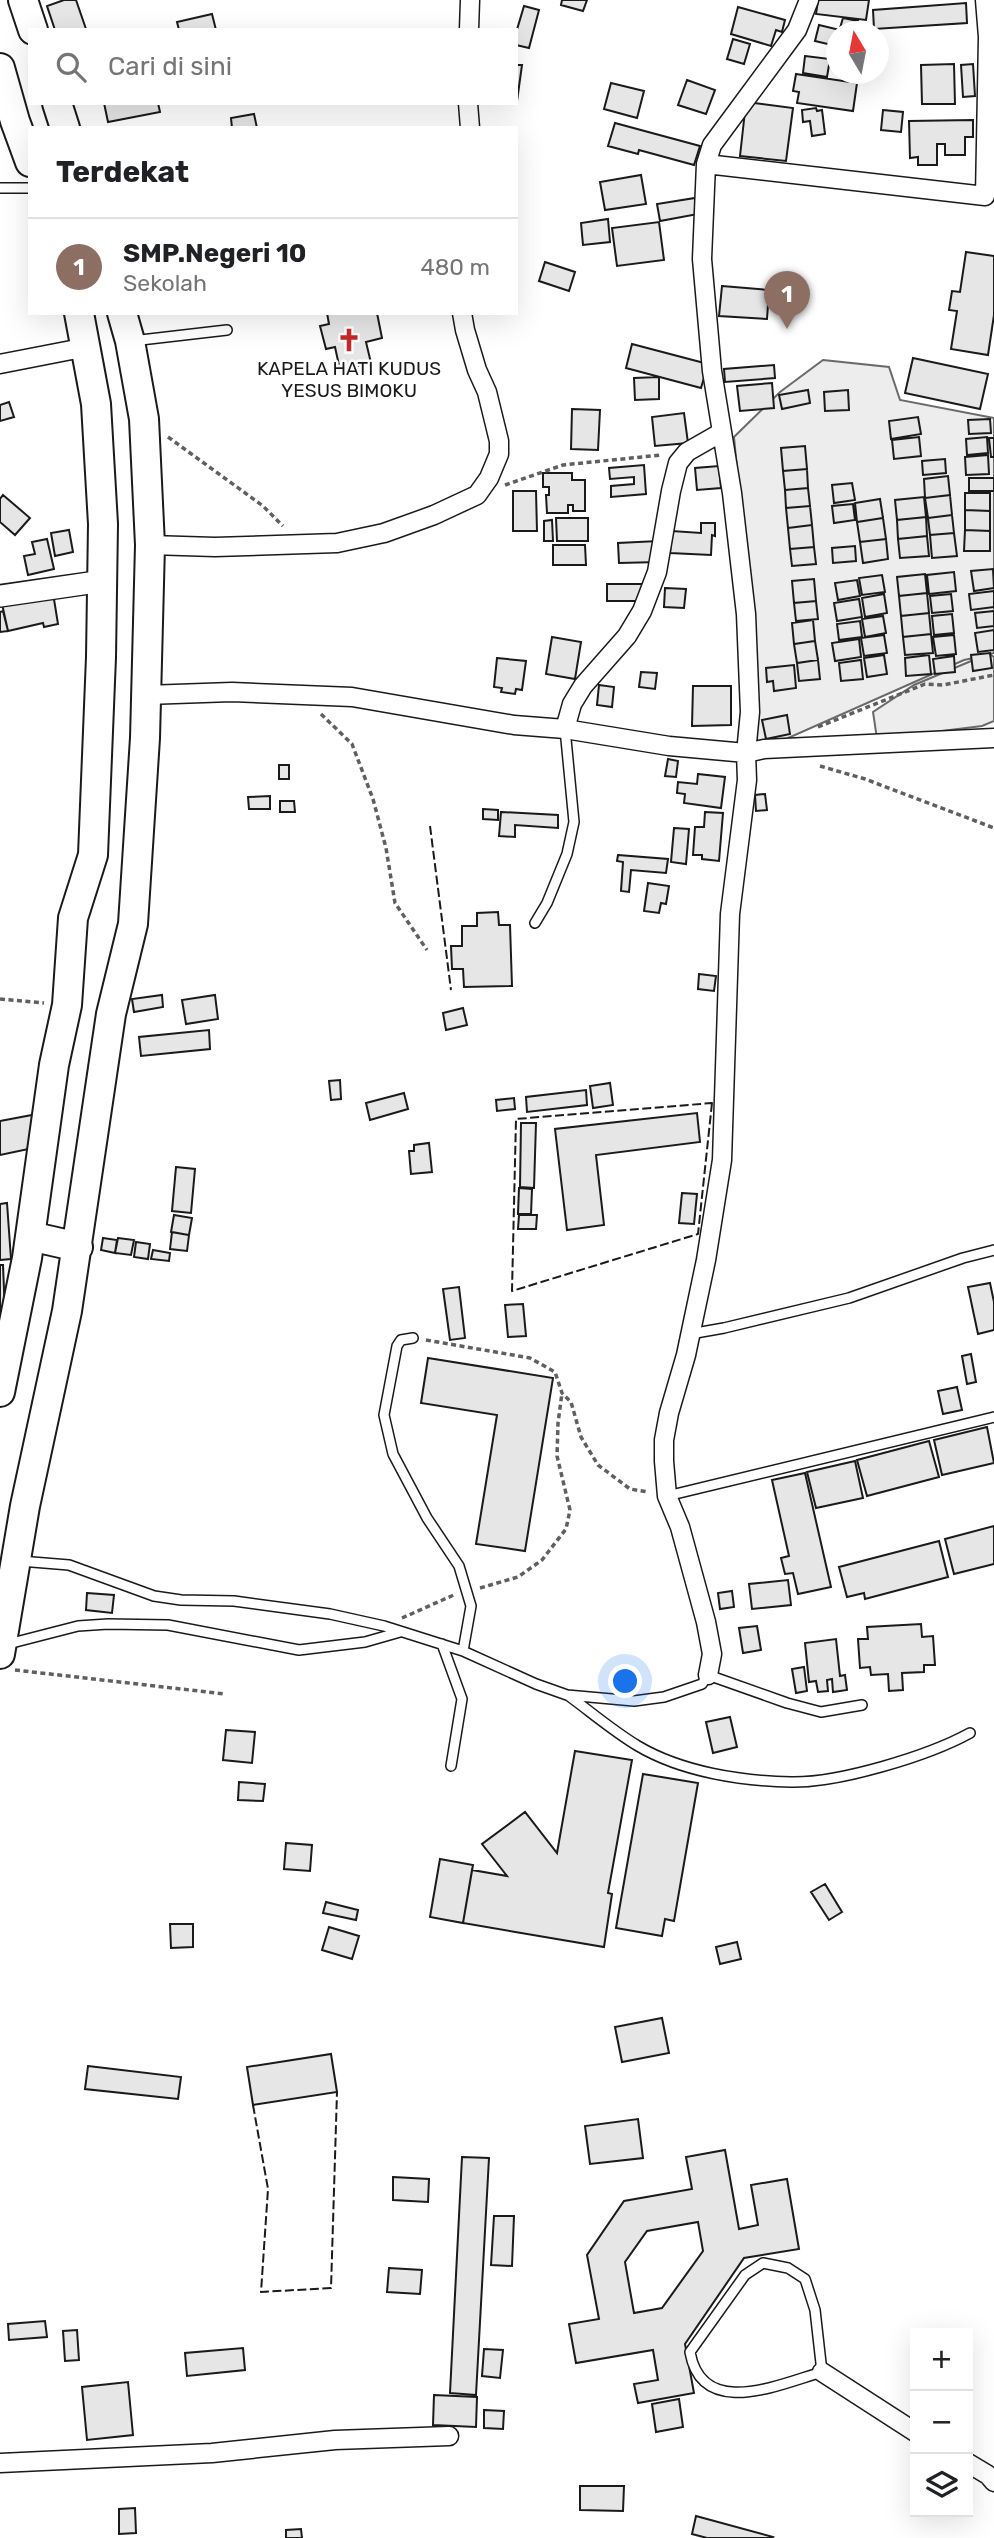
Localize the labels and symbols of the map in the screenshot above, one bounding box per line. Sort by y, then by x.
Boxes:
north arrow [826,21,889,84]
pin: 1 [764,271,810,329]
church icon: KAPELA HATI KUDUS YESUS BIMOKU [335,326,363,354]
place label: KAPELA HATI KUDUS YESUS BIMOKU [257,357,441,402]
your location [608,1664,642,1698]

